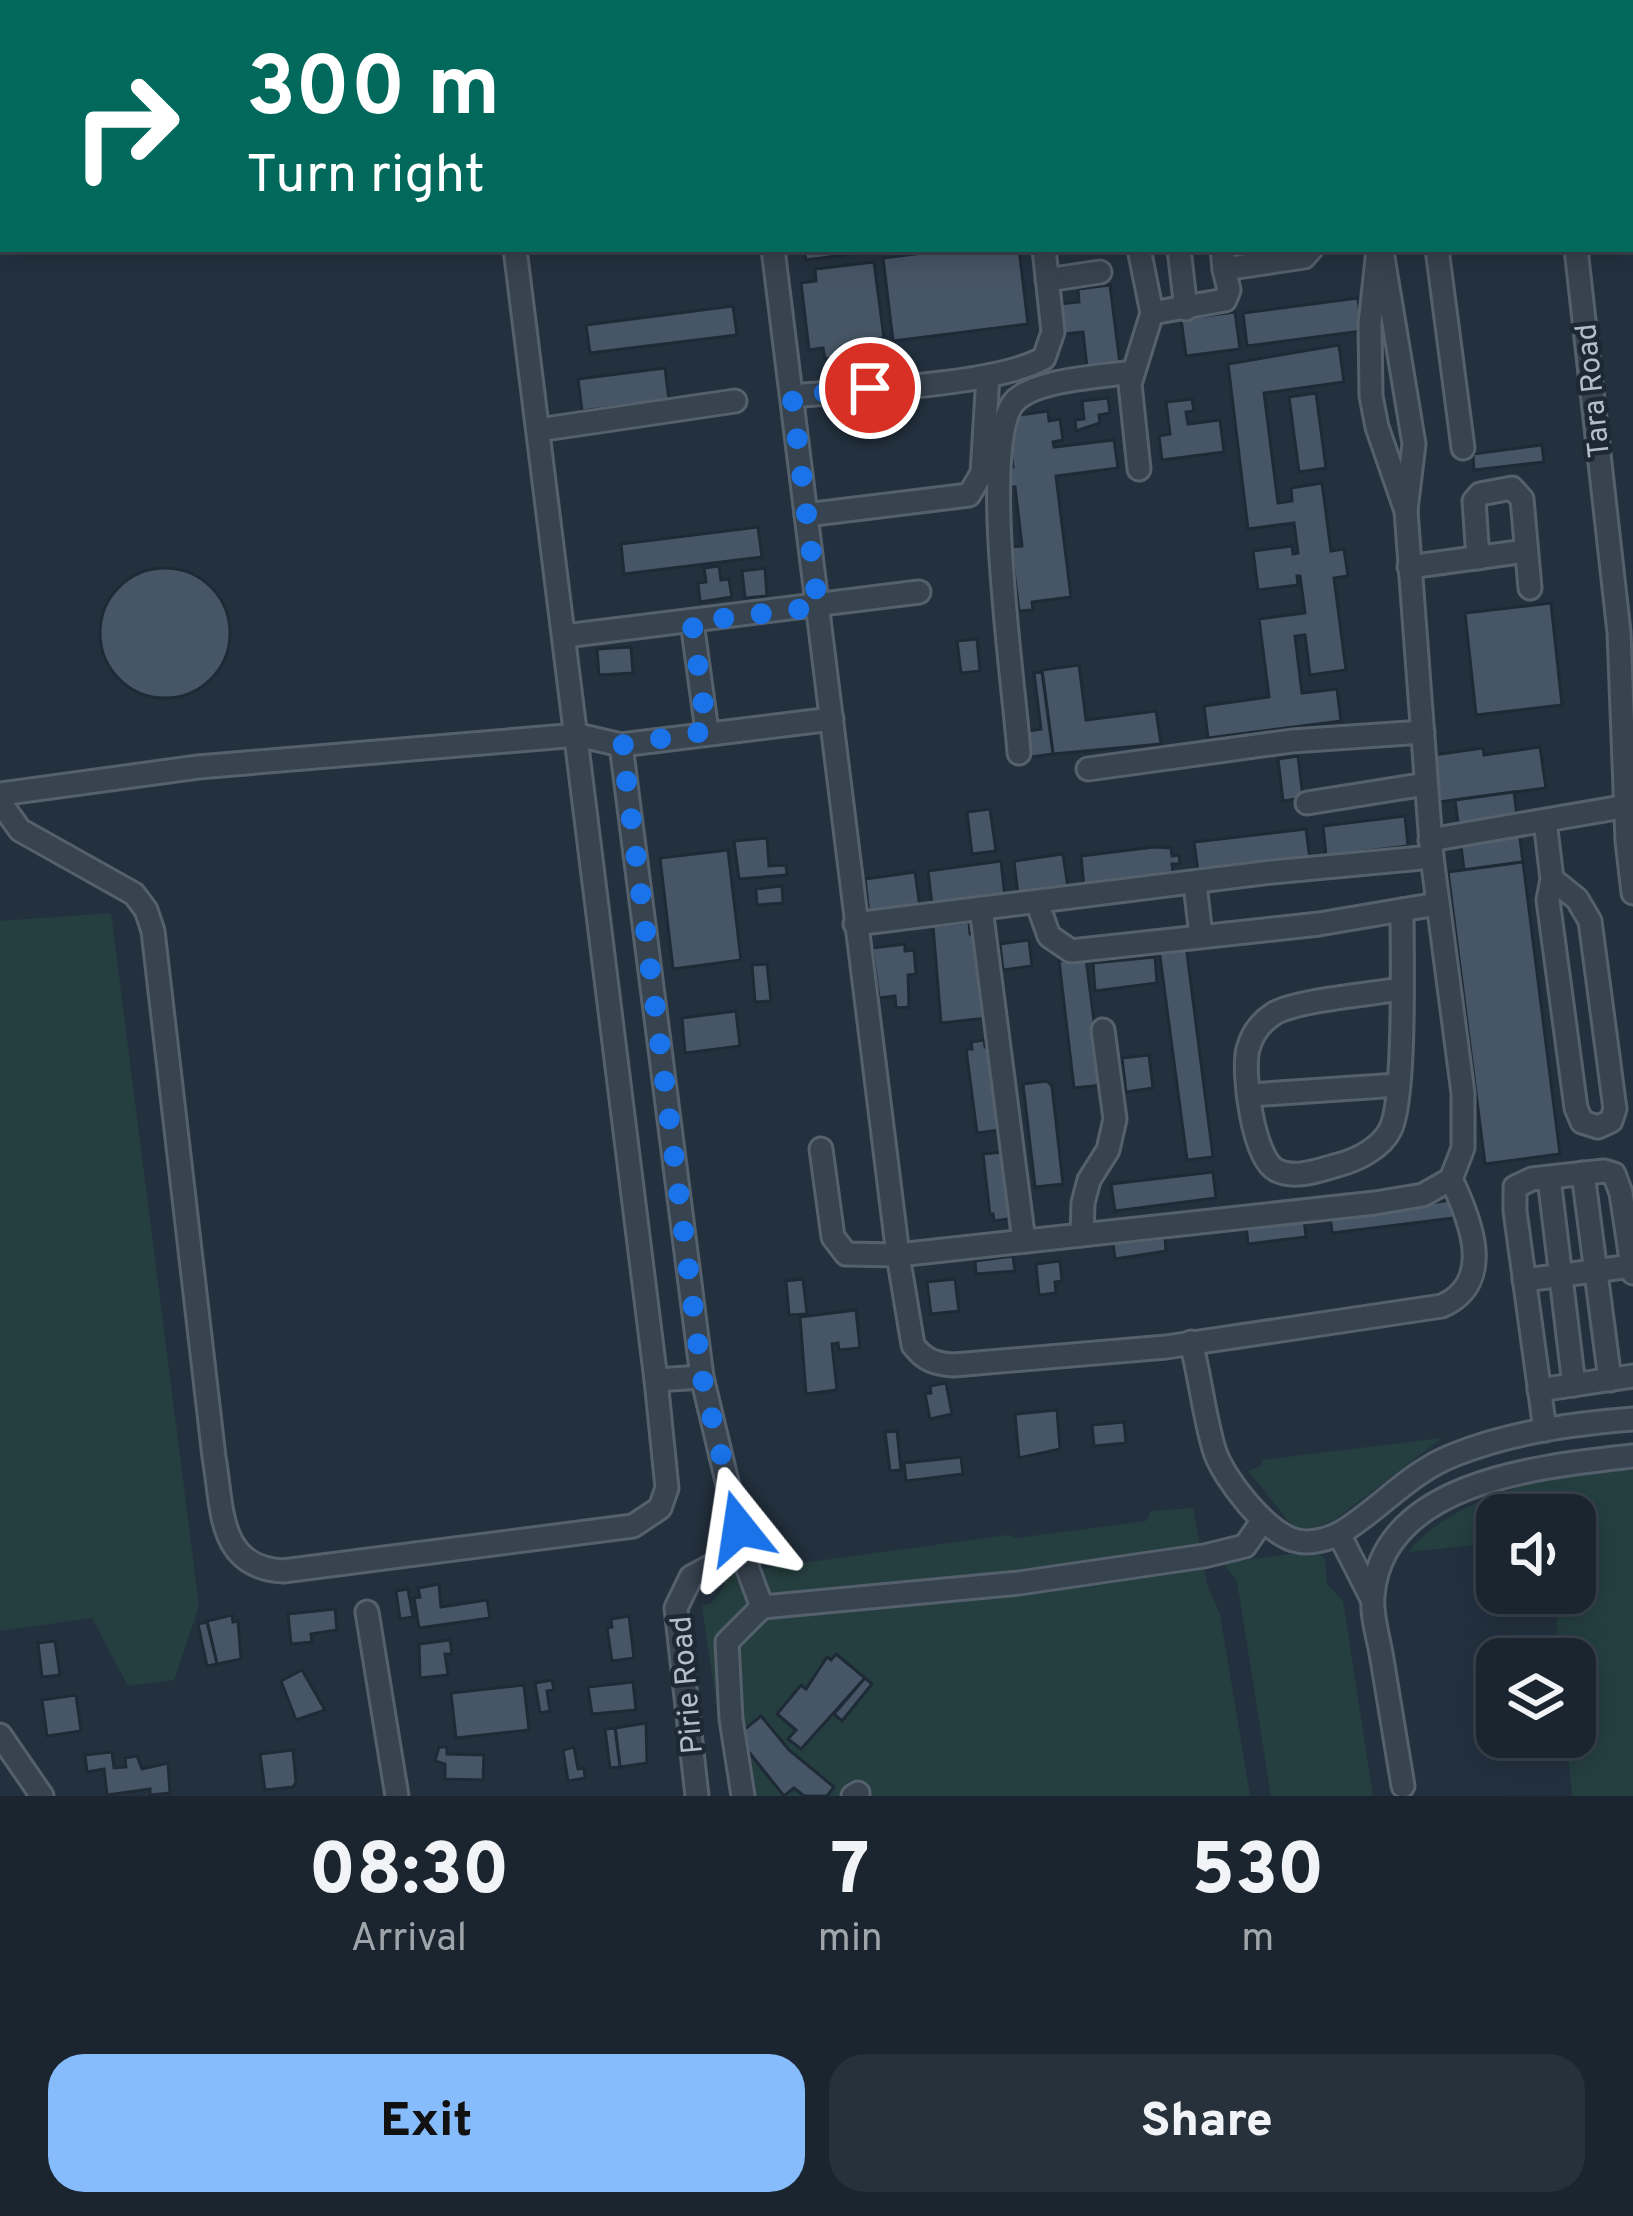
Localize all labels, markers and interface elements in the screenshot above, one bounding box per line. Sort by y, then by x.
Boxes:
text: 300 m [246,39,500,145]
icon: right [48,48,204,204]
text: Turn right [246,143,485,212]
street label: Tara Road [1569,322,1620,460]
pin [819,337,921,439]
icon: arrive [837,355,903,421]
position arrow [676,1465,802,1591]
map controls [1476,1494,1596,1758]
button: sound [1476,1494,1596,1614]
street label: Pirie Road [664,1614,713,1755]
button: layers [1476,1638,1596,1758]
text: 08:30 [308,1828,509,1920]
text: 7 [831,1828,870,1920]
text: 530 [1191,1828,1325,1920]
text: Arrival [351,1916,467,1965]
text: min [818,1916,883,1965]
text: m [1241,1916,1274,1965]
button: Exit [48,2054,805,2192]
button: Share [829,2054,1585,2192]

